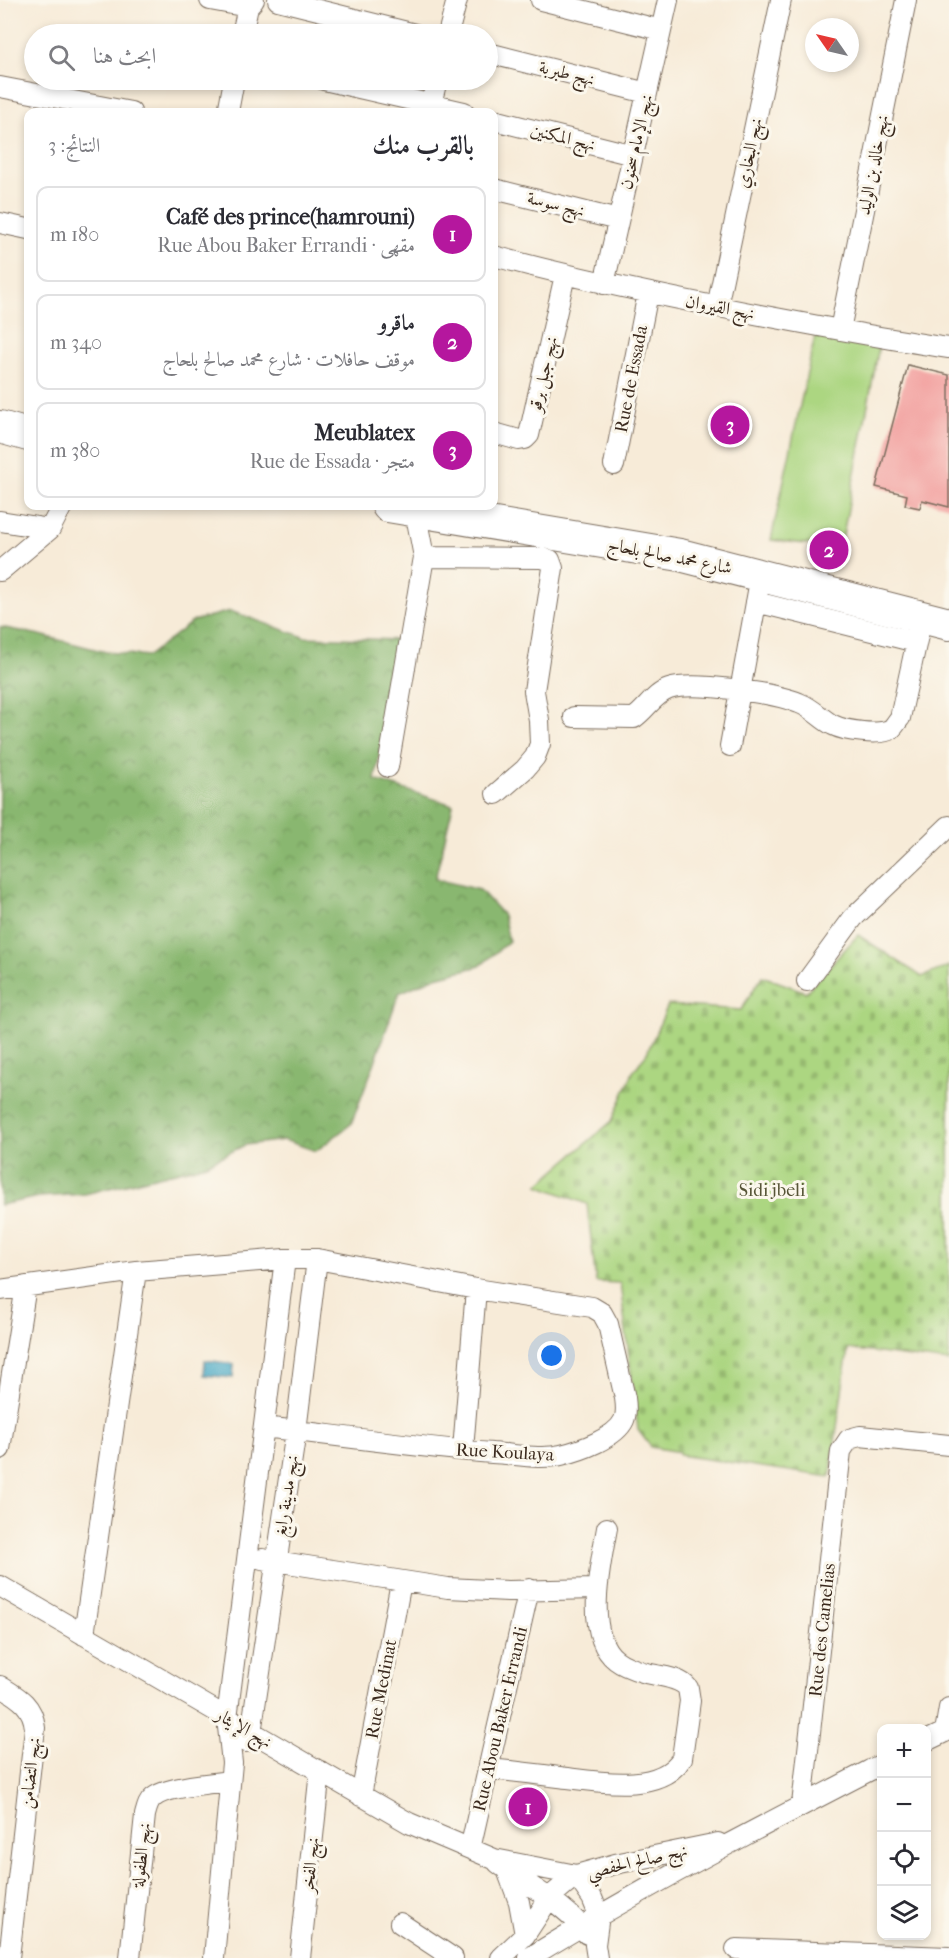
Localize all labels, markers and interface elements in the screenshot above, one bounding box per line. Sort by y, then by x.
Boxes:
north arrow [805,18,859,72]
search box [24,24,498,90]
icon: search [45,41,78,74]
text: ابحث هنا [93,43,156,69]
street label: نهج طبربة [536,56,597,95]
street label: نهج الإمام سحنون [615,93,662,193]
street label: نهج خالد بن الوليد [853,113,898,218]
street label: نهج البخاري [732,116,772,191]
street label: نهج المكنين [527,119,598,161]
text: بالقرب منك [372,130,474,161]
text: النتائج: 3 [48,134,100,157]
street label: نهج سوسة [524,187,587,227]
text: Café des prince(hamrouni) [166,204,415,230]
text: 180 m [50,223,99,246]
text: 1 [449,223,456,246]
text: مقهى · Rue Abou Baker Errandi [157,234,415,257]
street label: نهج القيروان [683,290,756,329]
text: ماقرو [379,310,415,336]
street label: Rue de Essada [611,323,652,435]
text: 340 m [50,331,102,354]
text: 2 [447,331,458,354]
street label: نهج جبل برقو [524,334,567,417]
text: موقف حافلات · شارع محمد صالح بلحاج [162,348,415,371]
pin: 3 [710,402,750,448]
text: Meublatex [314,420,415,446]
text: 380 m [50,439,100,462]
text: 3 [448,439,457,462]
text: متجر · Rue de Essada [250,450,415,473]
pin: 2 [810,528,848,572]
street label: شارع محمد صالح بلحاج [605,534,734,584]
park label: Sidi jbeli [739,1180,806,1201]
your location [537,1341,566,1370]
street label: Rue Koulaya [455,1439,555,1466]
street label: نهج مدينة رابغ [270,1454,308,1539]
street label: Rue des Camelias [805,1562,840,1698]
street label: Rue Abou Baker Errandi [469,1624,532,1814]
street label: Rue Medinat [362,1637,402,1741]
street label: نهج الإيثار [208,1703,276,1757]
map controls [877,1724,931,1940]
button: + [877,1724,931,1778]
street label: نهج التضامن [16,1736,50,1810]
button: − [877,1778,931,1832]
pin: 1 [508,1784,548,1830]
street label: نهج الطفولة [128,1822,160,1890]
button: locate [877,1832,931,1886]
street label: نهج الفخر [297,1836,329,1896]
street label: نهج صالح الحفصي [585,1840,691,1889]
button: layers [877,1886,931,1940]

